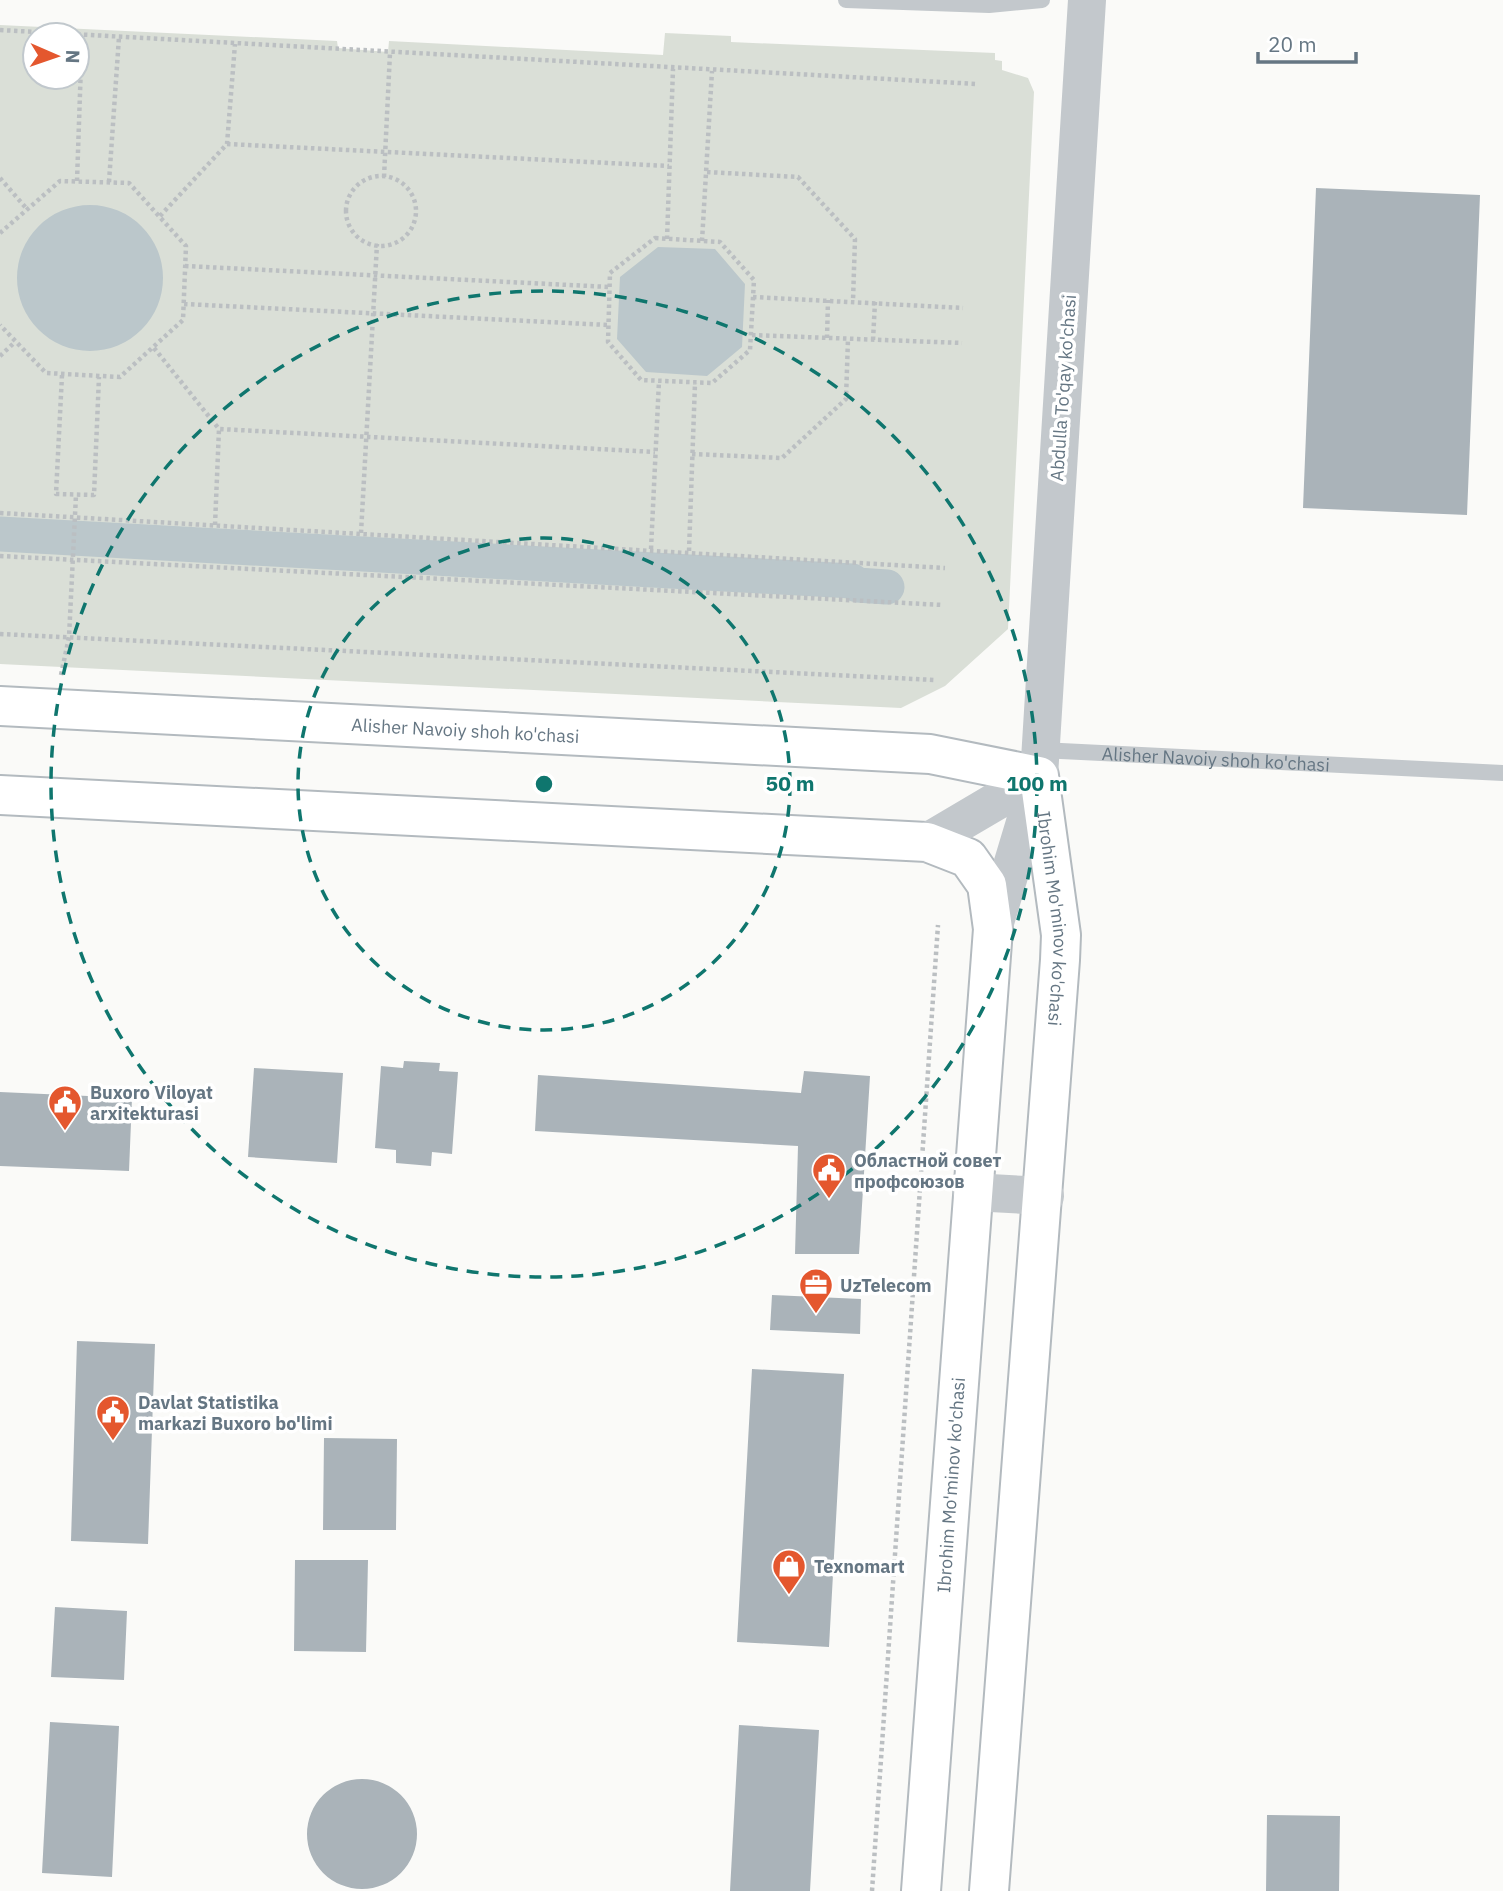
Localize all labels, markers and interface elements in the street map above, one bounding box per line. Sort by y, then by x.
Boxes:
north arrow [21,21,91,91]
scale bar [1258,21,1356,65]
text: 20 m [1268,30,1317,58]
text: N [61,49,85,64]
street label: Abdulla To'qay ko'chasi [1045,294,1081,482]
street label: Alisher Navoiy shoh ko'chasi [351,713,580,747]
street label: Alisher Navoiy shoh ko'chasi [1101,742,1330,776]
text: 50 m [766,769,814,797]
text: 100 m [1006,769,1068,797]
centre of rings [532,772,556,796]
street label: Ibrohim Mo'minov ko'chasi [1032,809,1073,1027]
place label: Buxoro Viloyat arxitekturasi [90,1081,213,1125]
public building icon: Buxoro Viloyat arxitekturasi [46,1083,84,1132]
place label: Областной совет профсоюзов [854,1149,1002,1193]
public building icon: Областной совет профсоюзов [810,1151,848,1200]
office icon: UzTelecom [797,1266,835,1315]
place label: UzTelecom [840,1274,932,1297]
street label: Ibrohim Mo'minov ko'chasi [932,1376,970,1594]
place label: Davlat Statistika markazi Buxoro bo'limi [138,1391,333,1435]
public building icon: Davlat Statistika markazi Buxoro bo'limi [94,1393,132,1442]
shop icon: Texnomart [770,1547,808,1596]
place label: Texnomart [814,1555,905,1578]

